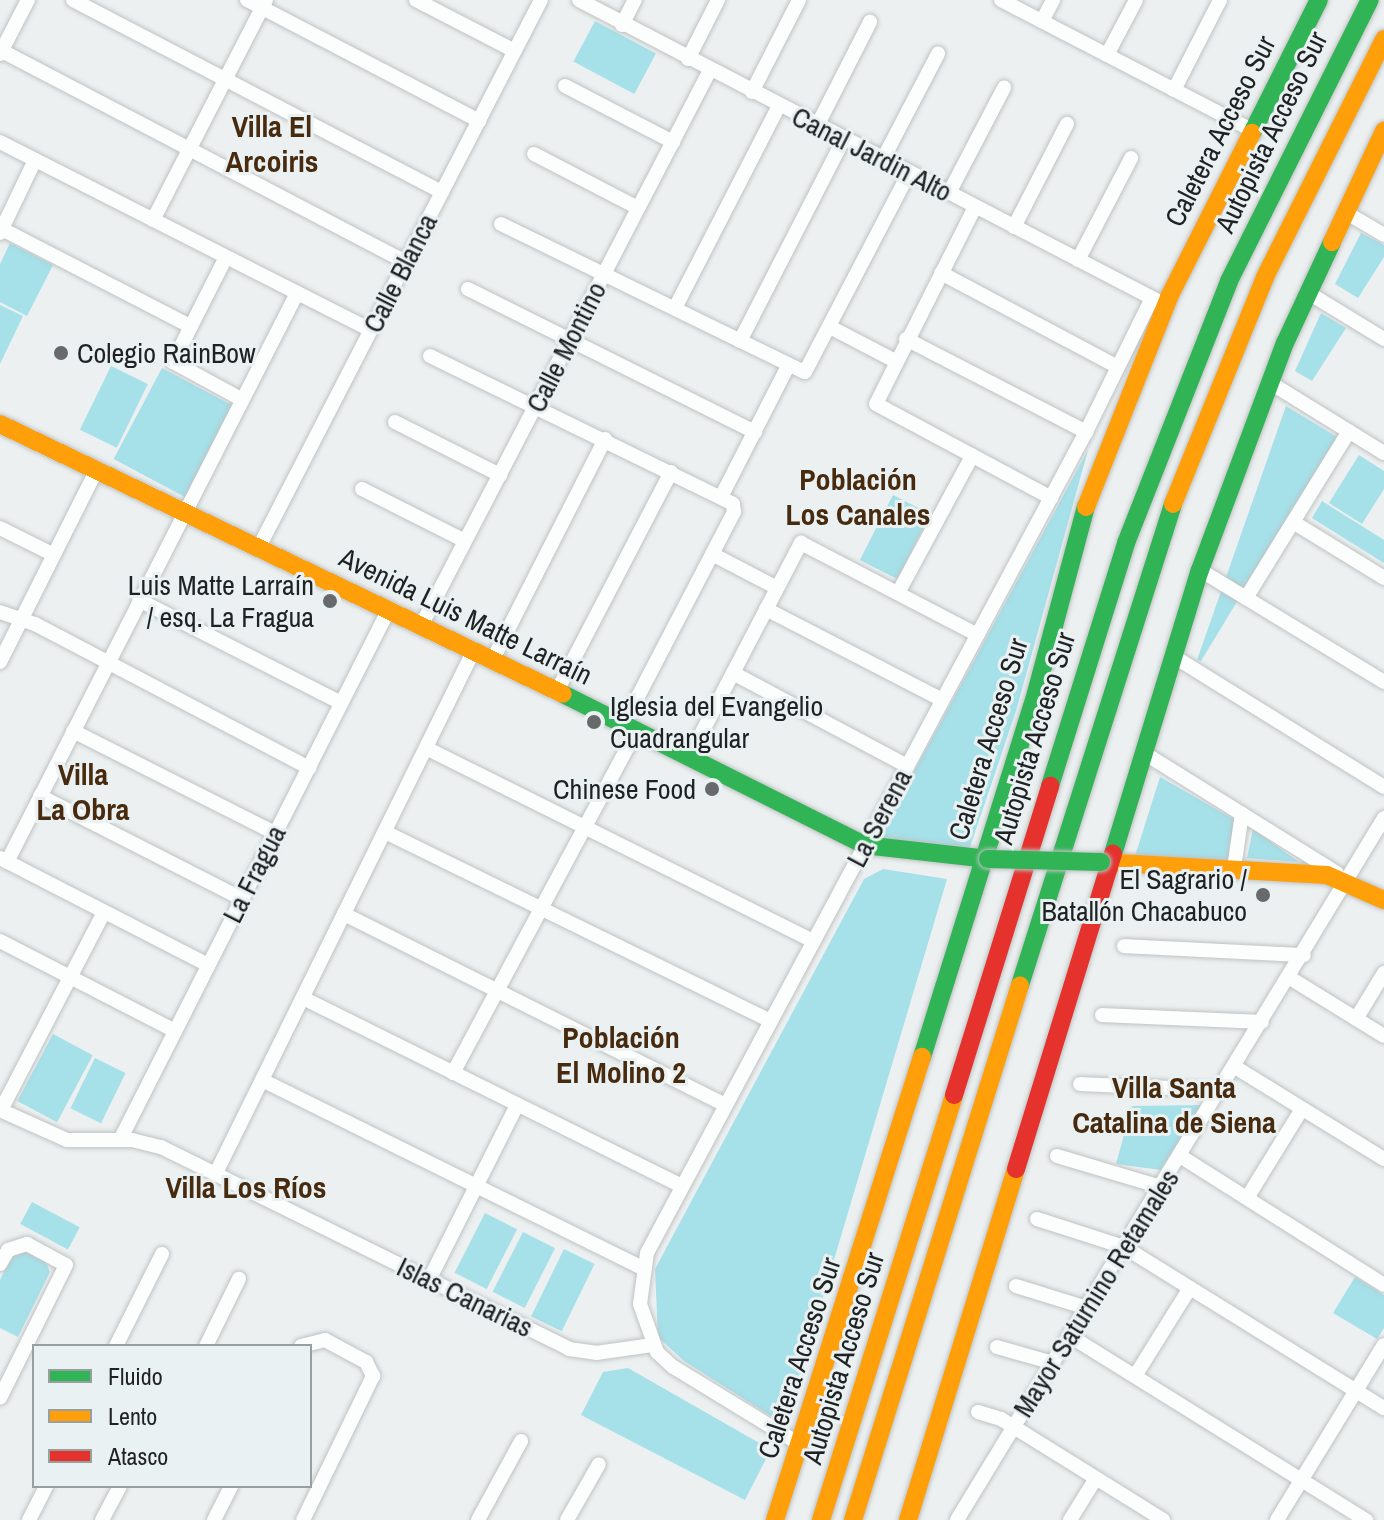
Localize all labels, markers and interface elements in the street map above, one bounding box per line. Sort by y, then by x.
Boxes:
street label: Autopista Acceso Sur [1208,25,1334,239]
street label: Caletera Acceso Sur [1157,30,1283,232]
street label: Canal Jardin Alto [786,99,958,209]
district label: Villa El Arcoiris [226,108,318,178]
street label: Calle Blanca [356,208,444,338]
street label: Calle Montino [519,276,613,418]
place label: Colegio RainBow [77,336,256,370]
marker: Colegio RainBow [52,344,70,362]
district label: Población Los Canales [786,461,930,532]
street label: Avenida Luis Matte Larraín [334,540,598,692]
place label: Luis Matte Larraín / esq. La Fragua [128,568,314,634]
marker: Luis Matte Larraín / esq. La Fragua [321,592,339,610]
street label: Autopista Acceso Sur [986,628,1082,848]
street label: Caletera Acceso Sur [941,633,1035,845]
place label: Iglesia del Evangelio Cuadrangular [610,689,823,755]
marker: Iglesia del Evangelio Cuadrangular [585,713,603,731]
district label: Villa La Obra [37,756,129,826]
street label: La Serena [839,763,919,873]
place label: Chinese Food [553,772,696,806]
marker: Chinese Food [703,780,721,798]
street label: La Fragua [215,820,293,928]
place label: El Sagrario / Batallón Chacabuco [1042,862,1247,928]
marker: El Sagrario / Batallón Chacabuco [1254,886,1272,904]
district label: Población El Molino 2 [556,1019,686,1090]
district label: Villa Santa Catalina de Siena [1072,1069,1276,1140]
street label: Mayor Saturnino Retamales [1006,1163,1186,1423]
district label: Villa Los Ríos [166,1169,326,1205]
street label: Autopista Acceso Sur [795,1248,891,1468]
street label: Islas Canarias [392,1250,538,1344]
street label: Caletera Acceso Sur [750,1253,848,1463]
legend [32,1344,312,1488]
text: Fluido [108,1360,163,1392]
text: Lento [108,1400,157,1432]
text: Atasco [108,1440,168,1472]

